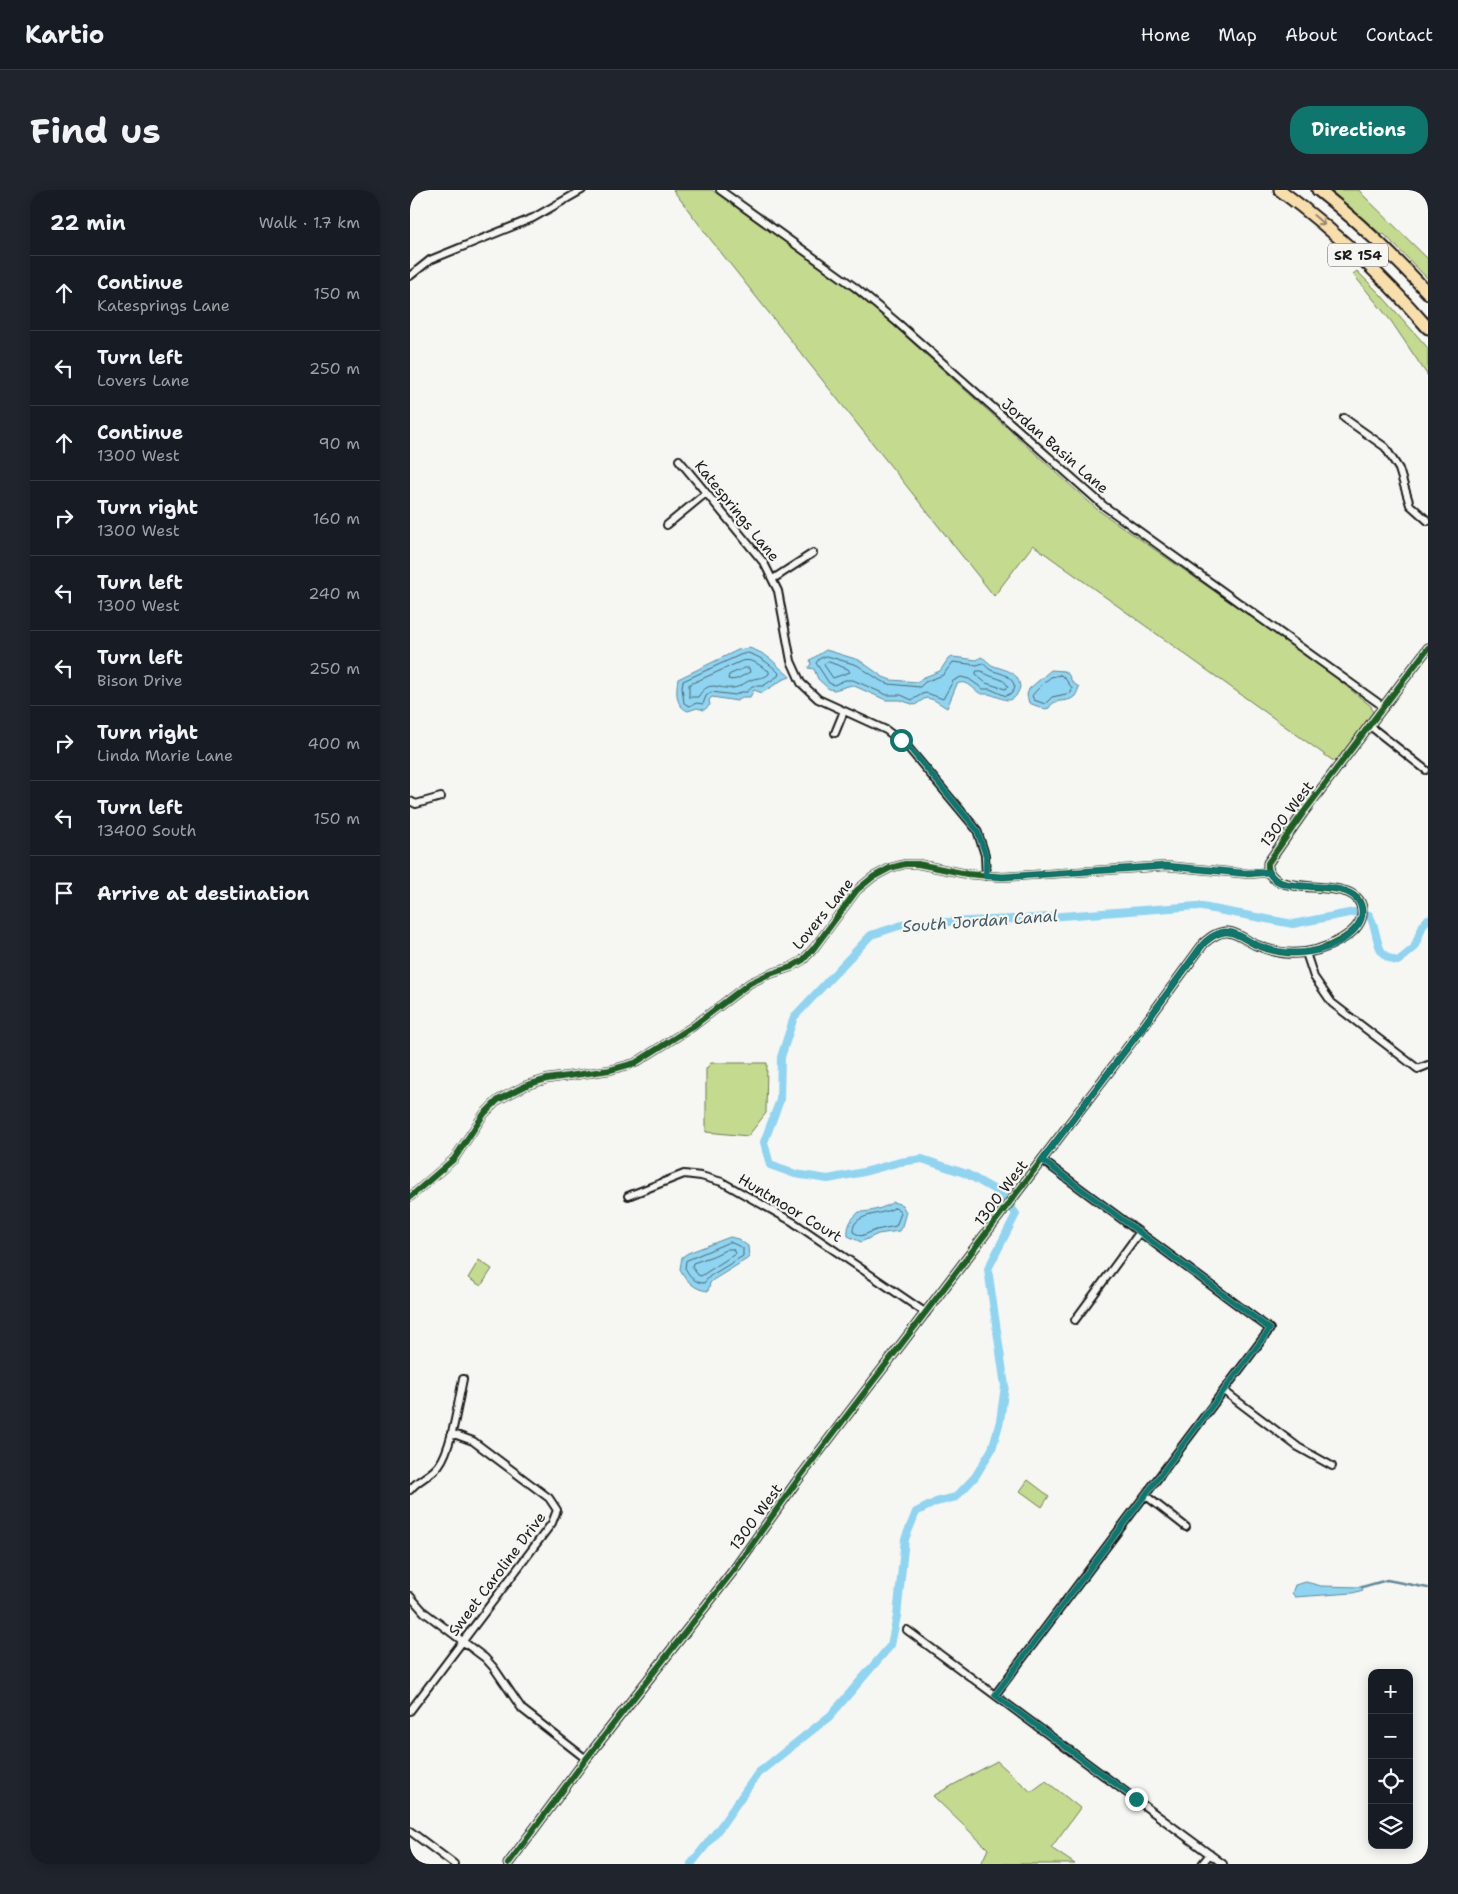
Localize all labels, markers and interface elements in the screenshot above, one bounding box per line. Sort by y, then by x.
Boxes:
text: Kartio [25,19,104,51]
text: Home [1141,23,1190,47]
text: Map [1218,23,1257,47]
text: About [1285,23,1338,47]
text: Contact [1366,23,1433,47]
button: Directions [1290,106,1428,154]
text: Find us [30,107,161,154]
text: 22 min [50,209,126,237]
text: Walk · 1.7 km [259,212,360,233]
one-way arrow [1312,214,1325,225]
road number: SR 154 [1328,244,1388,266]
text: Continue [97,270,183,295]
icon: ahead [50,279,78,307]
text: 150 m [313,283,360,304]
text: Katesprings Lane [97,295,230,316]
text: Turn left [97,345,183,370]
icon: left [50,354,78,382]
text: 250 m [309,358,360,379]
text: Lovers Lane [97,370,190,391]
street label: Jordan Basin Lane [997,394,1113,498]
text: Continue [97,420,183,445]
icon: ahead [50,429,78,457]
text: 90 m [319,433,360,454]
text: 1300 West [97,445,180,466]
street label: Katesprings Lane [690,456,784,566]
text: Turn right [97,495,198,520]
icon: right [50,504,78,532]
text: 160 m [313,508,360,529]
text: 1300 West [97,520,180,541]
text: Turn left [97,570,183,595]
icon: left [50,579,78,607]
text: 240 m [308,583,360,604]
text: 1300 West [97,595,180,616]
text: Turn left [97,645,183,670]
icon: left [50,654,78,682]
text: 250 m [309,658,360,679]
text: Bison Drive [97,670,183,691]
text: Turn right [97,720,198,745]
icon: right [50,729,78,757]
route start [890,729,913,752]
text: 400 m [307,733,360,754]
text: Linda Marie Lane [97,745,233,766]
street label: 1300 West [1256,777,1318,851]
text: Turn left [97,795,183,820]
icon: left [50,804,78,832]
text: 150 m [313,808,360,829]
text: 13400 South [97,820,197,841]
street label: Lovers Lane [788,874,858,954]
icon: arrive [50,879,78,907]
text: Arrive at destination [97,881,309,906]
water label: South Jordan Canal [902,905,1058,937]
street label: 1300 West [970,1156,1032,1230]
street label: Huntmoor Court [734,1169,846,1247]
street label: 1300 West [725,1480,787,1554]
street label: Sweet Caroline Drive [444,1508,550,1640]
map controls [1368,1669,1413,1849]
button: + [1368,1669,1413,1714]
button: − [1368,1714,1413,1759]
button: locate [1368,1759,1413,1804]
route end [1125,1788,1148,1811]
button: layers [1368,1804,1413,1849]

